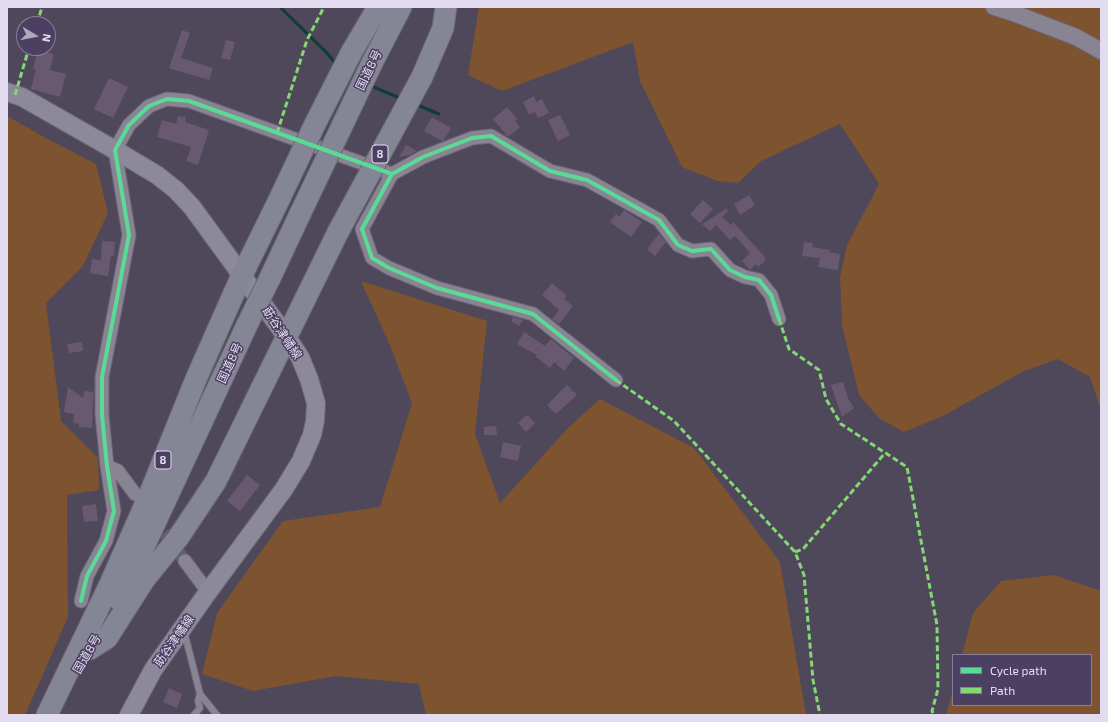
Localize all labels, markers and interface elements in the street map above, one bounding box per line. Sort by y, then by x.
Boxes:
north arrow [16,16,56,56]
text: N [40,33,54,43]
street label: 国道8号 [353,47,385,93]
road number: 8 [372,145,388,163]
street label: 莇谷津幡線 [259,304,305,362]
street label: 国道8号 [214,340,246,386]
road number: 8 [155,451,171,469]
street label: 莇谷津幡線 [151,612,197,670]
street label: 国道8号 [70,632,104,676]
legend [952,654,1092,706]
text: Cycle path [990,663,1047,677]
text: Path [990,683,1015,697]

